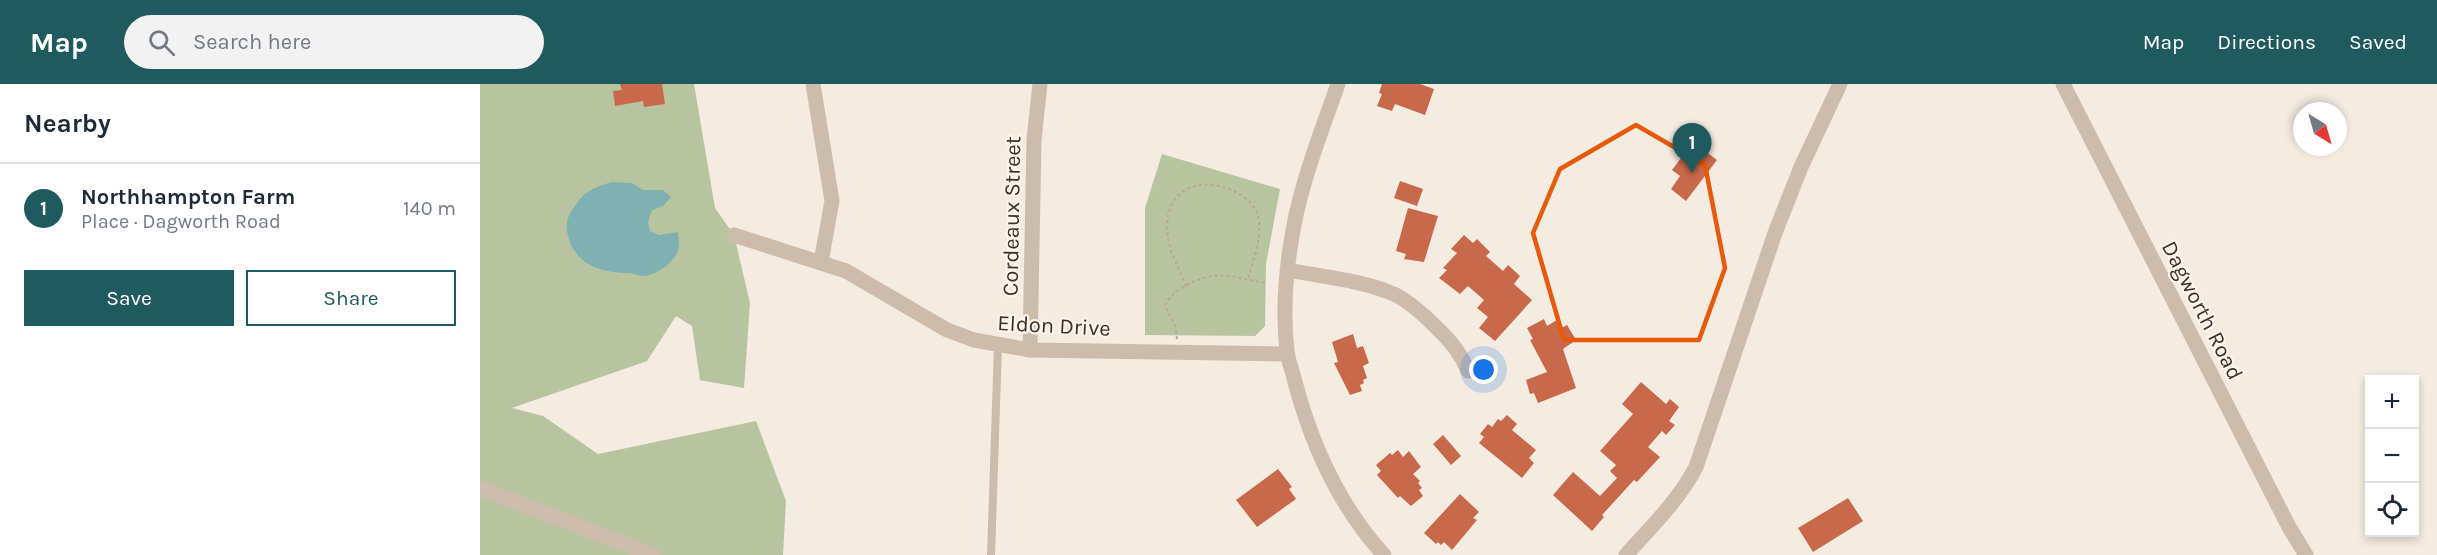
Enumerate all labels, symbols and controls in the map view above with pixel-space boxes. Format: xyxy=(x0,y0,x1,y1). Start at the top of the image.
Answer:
search box xyxy=(124,15,544,69)
text: Map xyxy=(30,26,88,59)
icon: search xyxy=(145,26,178,59)
text: Search here xyxy=(193,29,311,55)
text: Map xyxy=(2143,30,2184,54)
text: Directions xyxy=(2217,30,2316,54)
text: Saved xyxy=(2349,30,2407,54)
north arrow xyxy=(2293,102,2347,156)
text: Nearby xyxy=(24,108,111,139)
pin: 1 xyxy=(1672,124,1712,173)
street label: Cordeaux Street xyxy=(998,136,1026,296)
text: Northhampton Farm xyxy=(81,184,295,210)
text: 1 xyxy=(40,197,47,220)
text: 140 m xyxy=(403,197,456,220)
text: Place · Dagworth Road xyxy=(81,210,281,233)
street label: Dagworth Road xyxy=(2156,237,2248,384)
button: Save xyxy=(24,270,234,326)
button: Share xyxy=(246,270,456,326)
street label: Eldon Drive xyxy=(997,310,1111,342)
your location xyxy=(1469,355,1498,384)
map controls xyxy=(2365,375,2419,537)
button: + xyxy=(2365,375,2419,429)
button: − xyxy=(2365,429,2419,483)
button: locate xyxy=(2365,483,2419,537)

